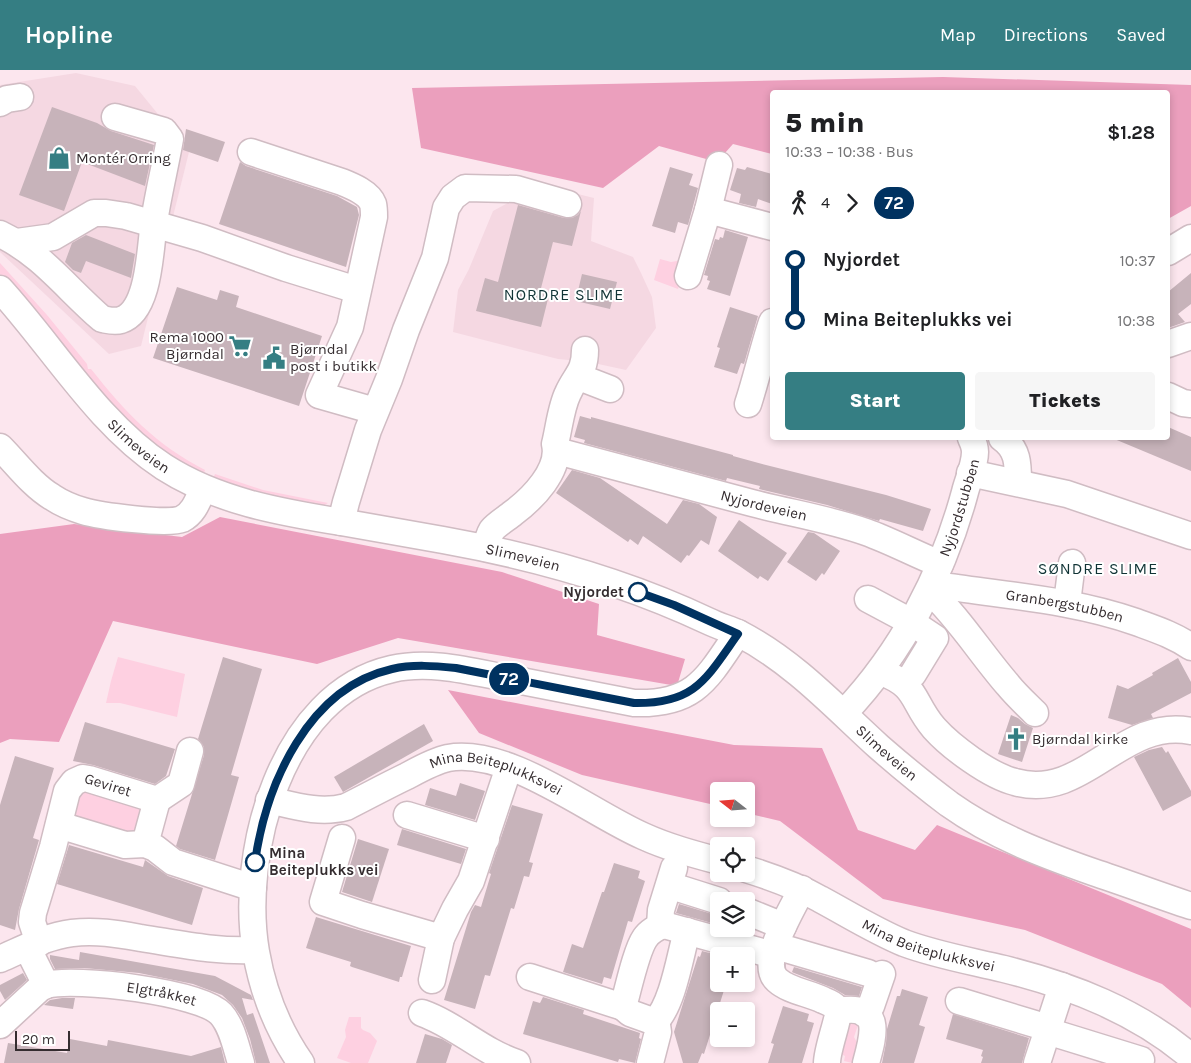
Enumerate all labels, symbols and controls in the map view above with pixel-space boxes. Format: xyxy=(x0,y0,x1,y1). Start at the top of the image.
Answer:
text: Hopline xyxy=(25,21,113,49)
text: Map xyxy=(940,24,976,46)
text: Directions xyxy=(1004,24,1088,46)
text: Saved xyxy=(1116,24,1166,46)
text: 5 min xyxy=(785,106,864,139)
text: $1.28 xyxy=(1107,122,1155,144)
text: 10:33 – 10:38 · Bus xyxy=(785,142,914,161)
shop icon: Montér Orring xyxy=(46,145,72,171)
place label: Montér Orring xyxy=(76,149,171,167)
icon: walk xyxy=(785,189,813,217)
icon: forward xyxy=(838,189,866,217)
text: 72 xyxy=(884,192,904,214)
text: 4 xyxy=(821,193,830,212)
text: Nyjordet xyxy=(823,249,900,271)
text: 10:37 xyxy=(1120,251,1155,270)
district label: NORDRE SLIME xyxy=(504,285,624,304)
text: Mina Beiteplukks vei xyxy=(823,309,1013,331)
text: 10:38 xyxy=(1117,311,1155,330)
place label: Rema 1000 Bjørndal xyxy=(150,328,224,363)
supermarket icon: Rema 1000 Bjørndal xyxy=(227,333,253,359)
place label: Bjørndal post i butikk xyxy=(290,340,377,375)
public building icon: Bjørndal post i butikk xyxy=(261,345,287,371)
button: Start xyxy=(785,372,965,430)
button: Tickets xyxy=(975,372,1155,430)
street label: Slimeveien xyxy=(104,415,173,477)
street label: Nyjordstubben xyxy=(935,457,983,559)
street label: Nyjordeveien xyxy=(719,486,809,525)
street label: Slimeveien xyxy=(484,540,562,575)
district label: SØNDRE SLIME xyxy=(1038,559,1158,578)
marker: Nyjordet xyxy=(628,582,648,602)
place label: Nyjordet xyxy=(563,583,624,601)
street label: Granbergstubben xyxy=(1005,586,1126,626)
line badge: 72 xyxy=(486,663,532,695)
text: 72 xyxy=(499,668,519,690)
street label: Slimeveien xyxy=(852,721,921,785)
church icon: Bjørndal kirke xyxy=(1003,726,1029,752)
place label: Bjørndal kirke xyxy=(1032,730,1128,748)
street label: Mina Beiteplukksvei xyxy=(426,748,566,799)
street label: Geviret xyxy=(82,769,134,801)
north arrow xyxy=(710,782,755,828)
map controls xyxy=(710,782,755,1047)
button: locate xyxy=(710,837,755,882)
place label: Mina Beiteplukks vei xyxy=(269,844,379,879)
marker: Mina Beiteplukks vei xyxy=(245,852,265,872)
button: layers xyxy=(710,892,755,937)
street label: Mina Beiteplukksvei xyxy=(859,915,997,976)
button: + xyxy=(710,947,755,992)
street label: Elgtråkket xyxy=(126,978,199,1010)
button: − xyxy=(710,1002,755,1047)
scale bar xyxy=(15,1028,70,1051)
text: 20 m xyxy=(22,1031,55,1048)

